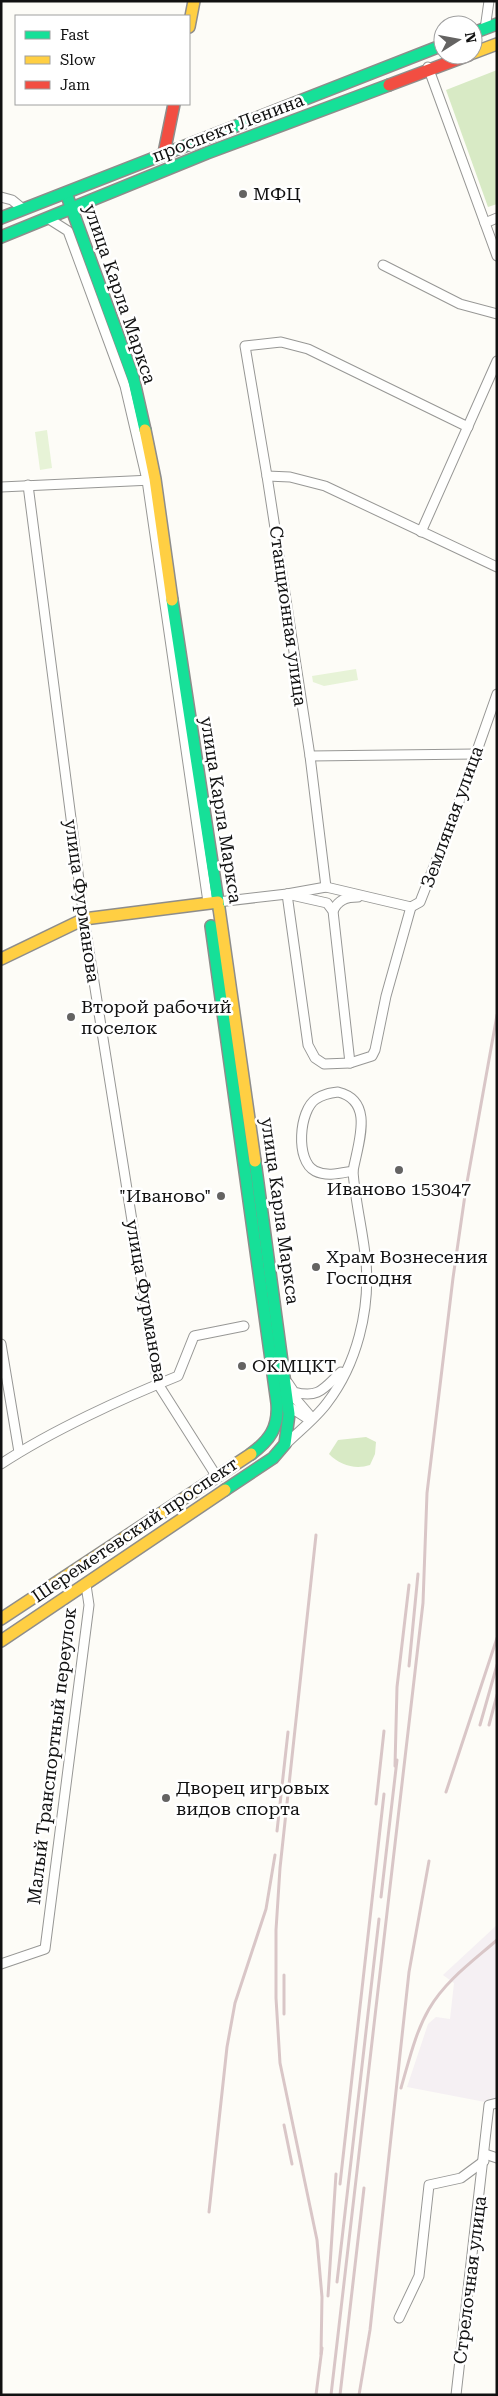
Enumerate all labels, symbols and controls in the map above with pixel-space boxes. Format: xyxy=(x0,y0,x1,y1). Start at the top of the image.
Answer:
legend xyxy=(15,15,190,105)
north arrow xyxy=(433,15,483,65)
text: Fast xyxy=(60,26,90,44)
text: N xyxy=(462,31,480,45)
text: Slow xyxy=(60,51,96,69)
text: Jam xyxy=(60,76,90,94)
street label: проспект Ленина xyxy=(149,89,307,166)
place label: МФЦ xyxy=(253,183,301,204)
marker: МФЦ xyxy=(237,188,249,200)
street label: улица Карла Маркса xyxy=(80,201,161,387)
street label: Станционная улица xyxy=(265,524,312,708)
street label: улица Карла Маркса xyxy=(196,715,247,905)
street label: Земляная улица xyxy=(416,743,487,891)
street label: улица Фурманова xyxy=(61,818,104,984)
place label: Второй рабочий поселок xyxy=(81,996,232,1038)
marker: Второй рабочий поселок xyxy=(65,1011,77,1023)
street label: улица Карла Маркса xyxy=(257,1116,304,1306)
marker: Иваново 153047 xyxy=(393,1164,405,1176)
place label: Иваново 153047 xyxy=(327,1178,471,1199)
place label: "Иваново" xyxy=(119,1185,211,1206)
marker: "Иваново" xyxy=(215,1190,227,1202)
street label: улица Фурманова xyxy=(122,1218,171,1384)
place label: Храм Вознесения Господня xyxy=(326,1246,488,1288)
marker: Храм Вознесения Господня xyxy=(310,1261,322,1273)
place label: ОКМЦКТ xyxy=(252,1355,336,1376)
marker: ОКМЦКТ xyxy=(236,1360,248,1372)
street label: Шереметевский проспект xyxy=(28,1453,242,1606)
street label: Малый Транспортный переулок xyxy=(23,1606,80,1906)
place label: Дворец игровых видов спорта xyxy=(176,1777,330,1819)
marker: Дворец игровых видов спорта xyxy=(160,1792,172,1804)
street label: Стрелочная улица xyxy=(449,2194,490,2365)

